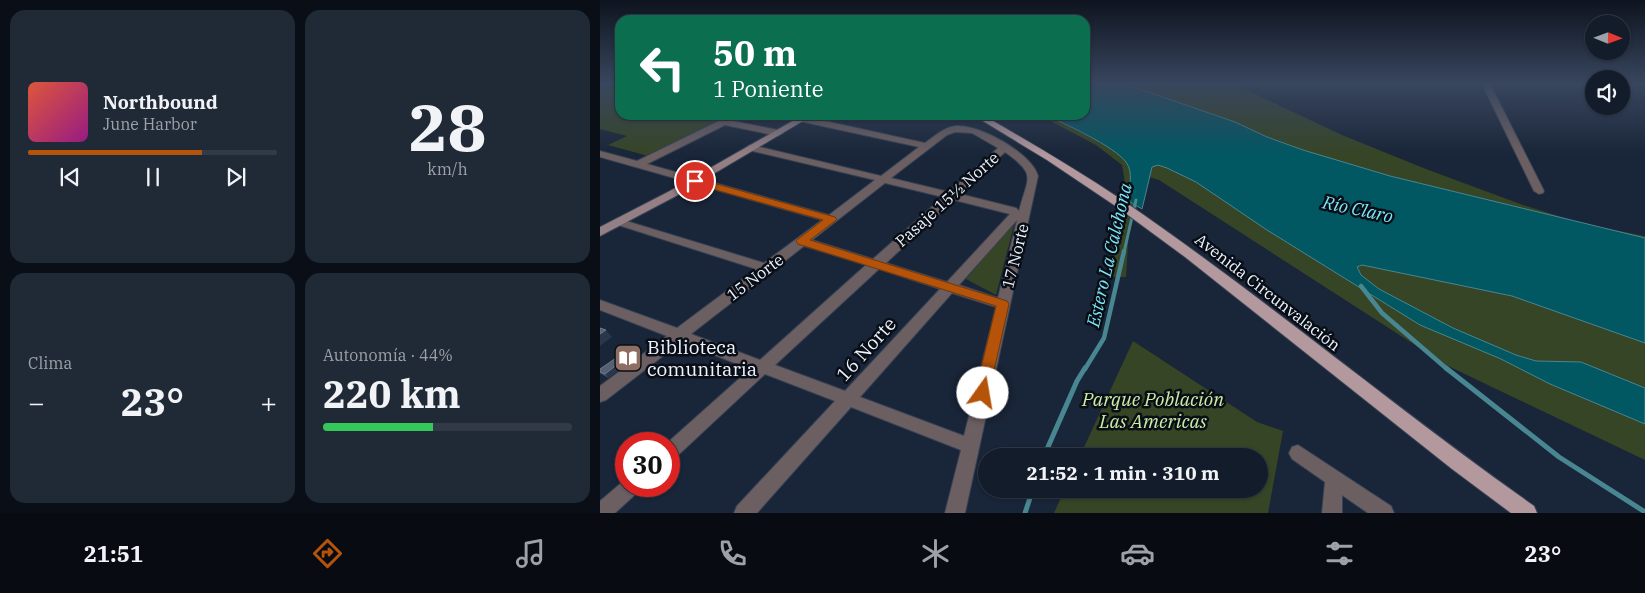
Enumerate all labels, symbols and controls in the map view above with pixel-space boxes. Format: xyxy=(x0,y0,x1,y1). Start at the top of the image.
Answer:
north arrow xyxy=(1585,15,1630,60)
map controls xyxy=(1585,15,1630,115)
text: 50 m xyxy=(713,30,797,76)
icon: left xyxy=(630,35,695,100)
button: sound xyxy=(1585,70,1630,115)
text: 1 Poniente xyxy=(713,74,823,103)
text: 28 xyxy=(408,84,487,169)
text: Northbound xyxy=(103,90,218,114)
text: June Harbor xyxy=(103,114,197,134)
street label: Pasaje 15½ Norte xyxy=(891,147,1003,251)
text: km/h xyxy=(427,159,468,179)
pin xyxy=(674,160,716,202)
icon: previous xyxy=(56,163,84,191)
icon: pause xyxy=(139,163,167,191)
icon: next xyxy=(222,163,250,191)
icon: arrive xyxy=(681,167,709,195)
water label: Estero La Calchona xyxy=(1081,181,1137,330)
water label: Río Claro xyxy=(1320,190,1395,228)
street label: 17 Norte xyxy=(997,222,1033,290)
street label: Avenida Circunvalación xyxy=(1191,229,1345,355)
street label: 15 Norte xyxy=(723,249,787,305)
street label: 16 Norte xyxy=(831,312,901,386)
place label: Biblioteca comunitaria xyxy=(647,335,757,381)
library icon: Biblioteca comunitaria xyxy=(613,343,643,373)
text: Autonomía · 44% xyxy=(323,345,453,365)
text: Clima xyxy=(28,353,72,373)
position arrow xyxy=(956,366,1008,418)
text: 220 km xyxy=(323,369,461,418)
text: 23° xyxy=(121,377,184,426)
text: − xyxy=(28,384,45,421)
text: + xyxy=(260,384,277,421)
park label: Parque Población Las Americas xyxy=(1081,387,1224,433)
speed limit sign: 30 xyxy=(615,432,680,497)
text: 21:52 · 1 min · 310 m xyxy=(1027,461,1219,485)
icon: directions xyxy=(310,536,345,571)
icon: music xyxy=(513,536,548,571)
icon: phone xyxy=(715,536,750,571)
icon: climate xyxy=(918,536,953,571)
icon: car xyxy=(1120,536,1155,571)
icon: filters xyxy=(1322,536,1357,571)
text: 21:51 xyxy=(84,539,143,568)
text: 23° xyxy=(1525,539,1561,568)

